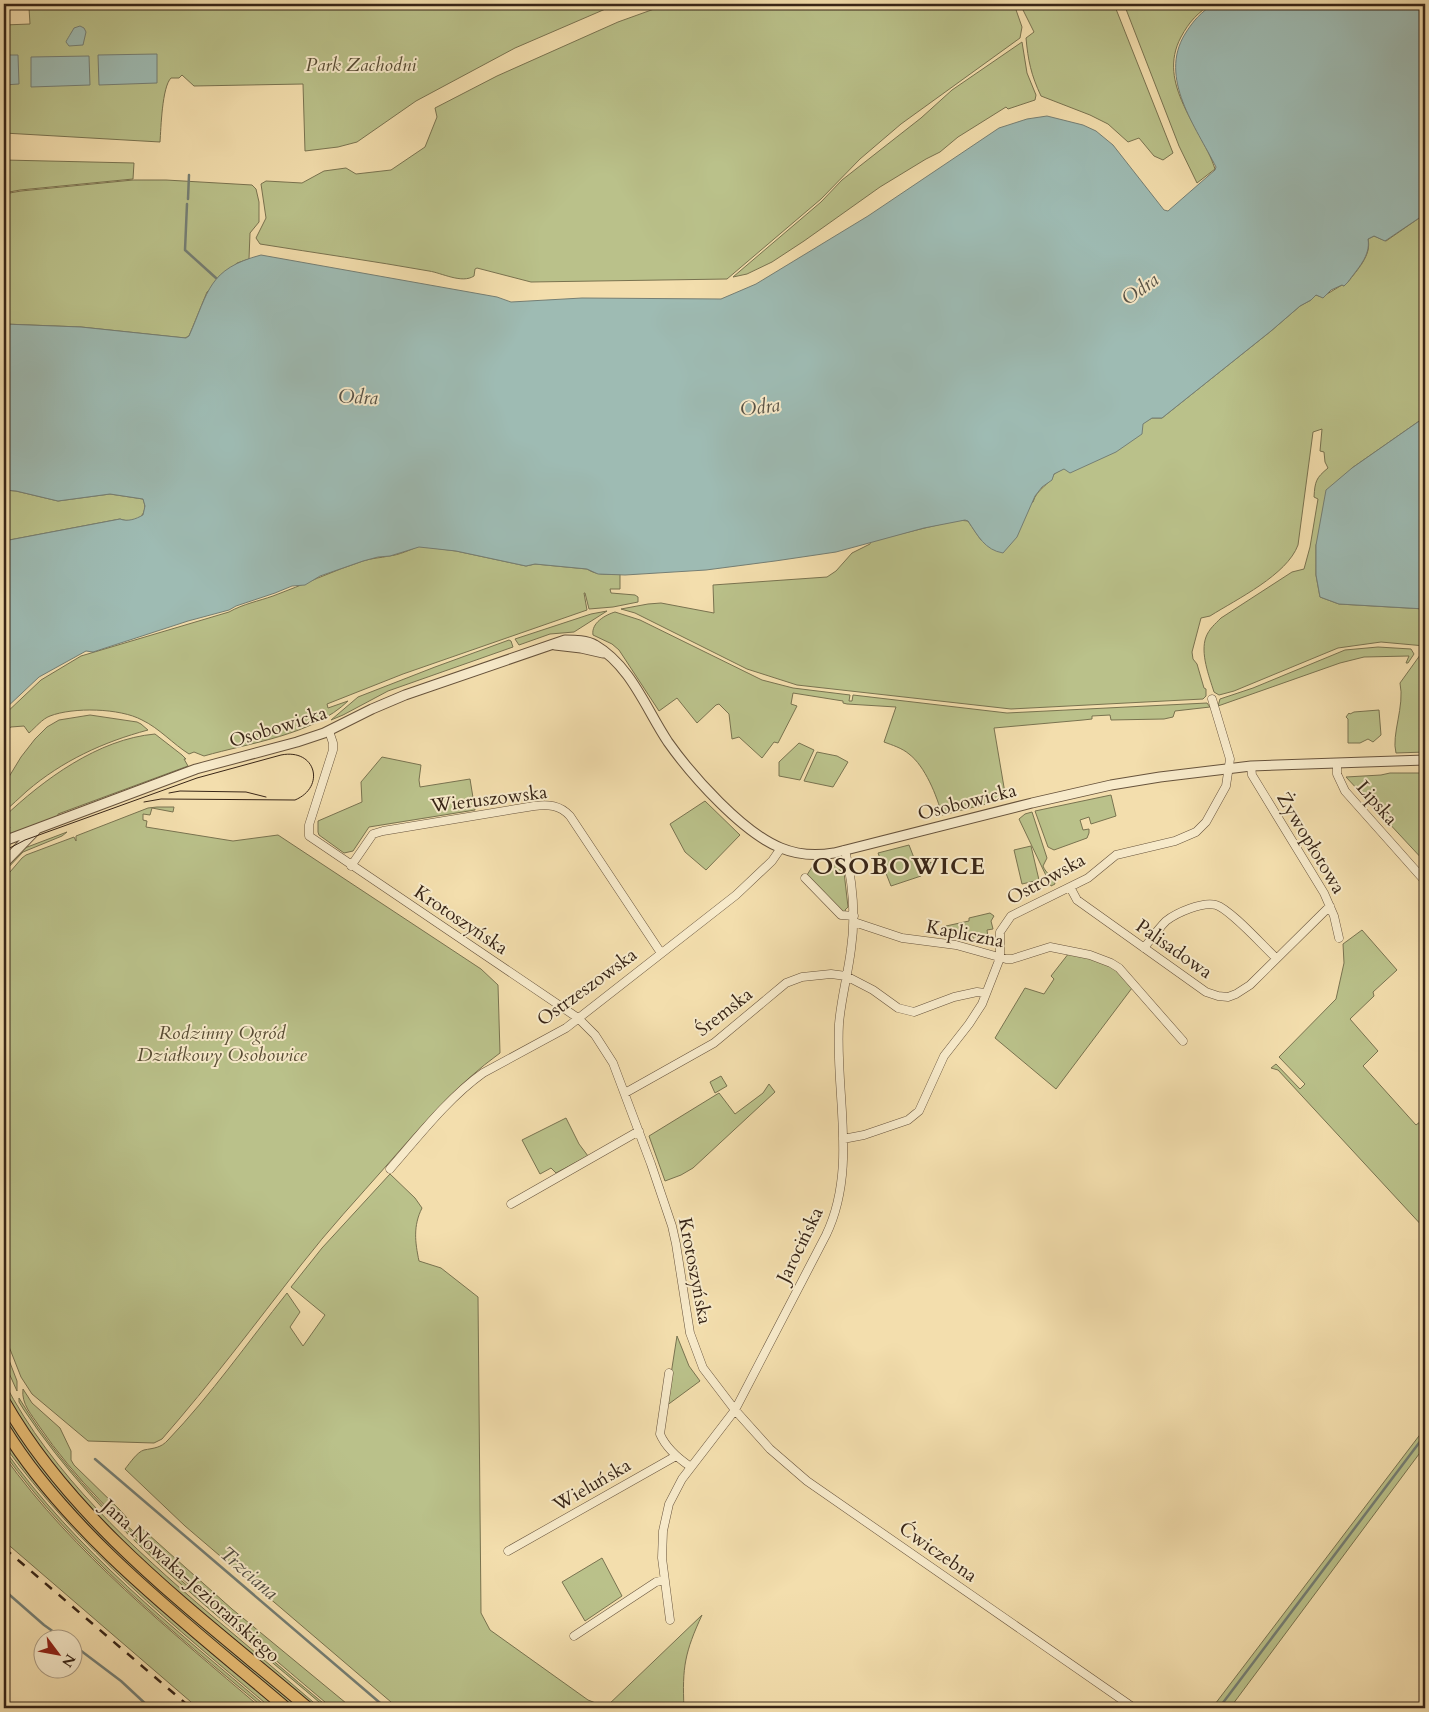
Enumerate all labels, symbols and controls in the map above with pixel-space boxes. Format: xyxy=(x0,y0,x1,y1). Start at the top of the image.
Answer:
park label: Park Zachodni xyxy=(306,52,417,78)
water label: Odra xyxy=(1116,266,1164,312)
water label: Odra xyxy=(337,383,379,411)
water label: Odra xyxy=(738,391,782,423)
street label: Osobowicka xyxy=(226,700,330,754)
street label: Lipska xyxy=(1350,775,1404,831)
street label: Osobowicka xyxy=(915,777,1019,827)
street label: Wieruszowska xyxy=(428,779,549,819)
street label: Żywopłotowa xyxy=(1270,787,1352,899)
street label: Ostrowska xyxy=(1002,847,1090,911)
district label: OSOBOWICE xyxy=(812,850,986,883)
street label: Krotoszyńska xyxy=(409,879,513,961)
street label: Palisadowa xyxy=(1130,913,1218,985)
street label: Kapliczna xyxy=(924,914,1006,954)
street label: Ostrzeszowska xyxy=(532,942,642,1032)
street label: Śremska xyxy=(690,981,758,1043)
park label: Rodzinny Ogród Działkowy Osobowice xyxy=(137,1020,308,1068)
street label: Jarocińska xyxy=(769,1203,830,1290)
street label: Krotoszyńska xyxy=(672,1215,718,1327)
street label: Wieluńska xyxy=(547,1452,636,1518)
street label: Jana Nowaka-Jeziorańskiego xyxy=(94,1492,286,1668)
street label: Ćwiczebna xyxy=(894,1516,982,1588)
water label: Trzciana xyxy=(214,1540,284,1606)
north arrow xyxy=(32,1630,82,1680)
text: N xyxy=(57,1650,80,1671)

